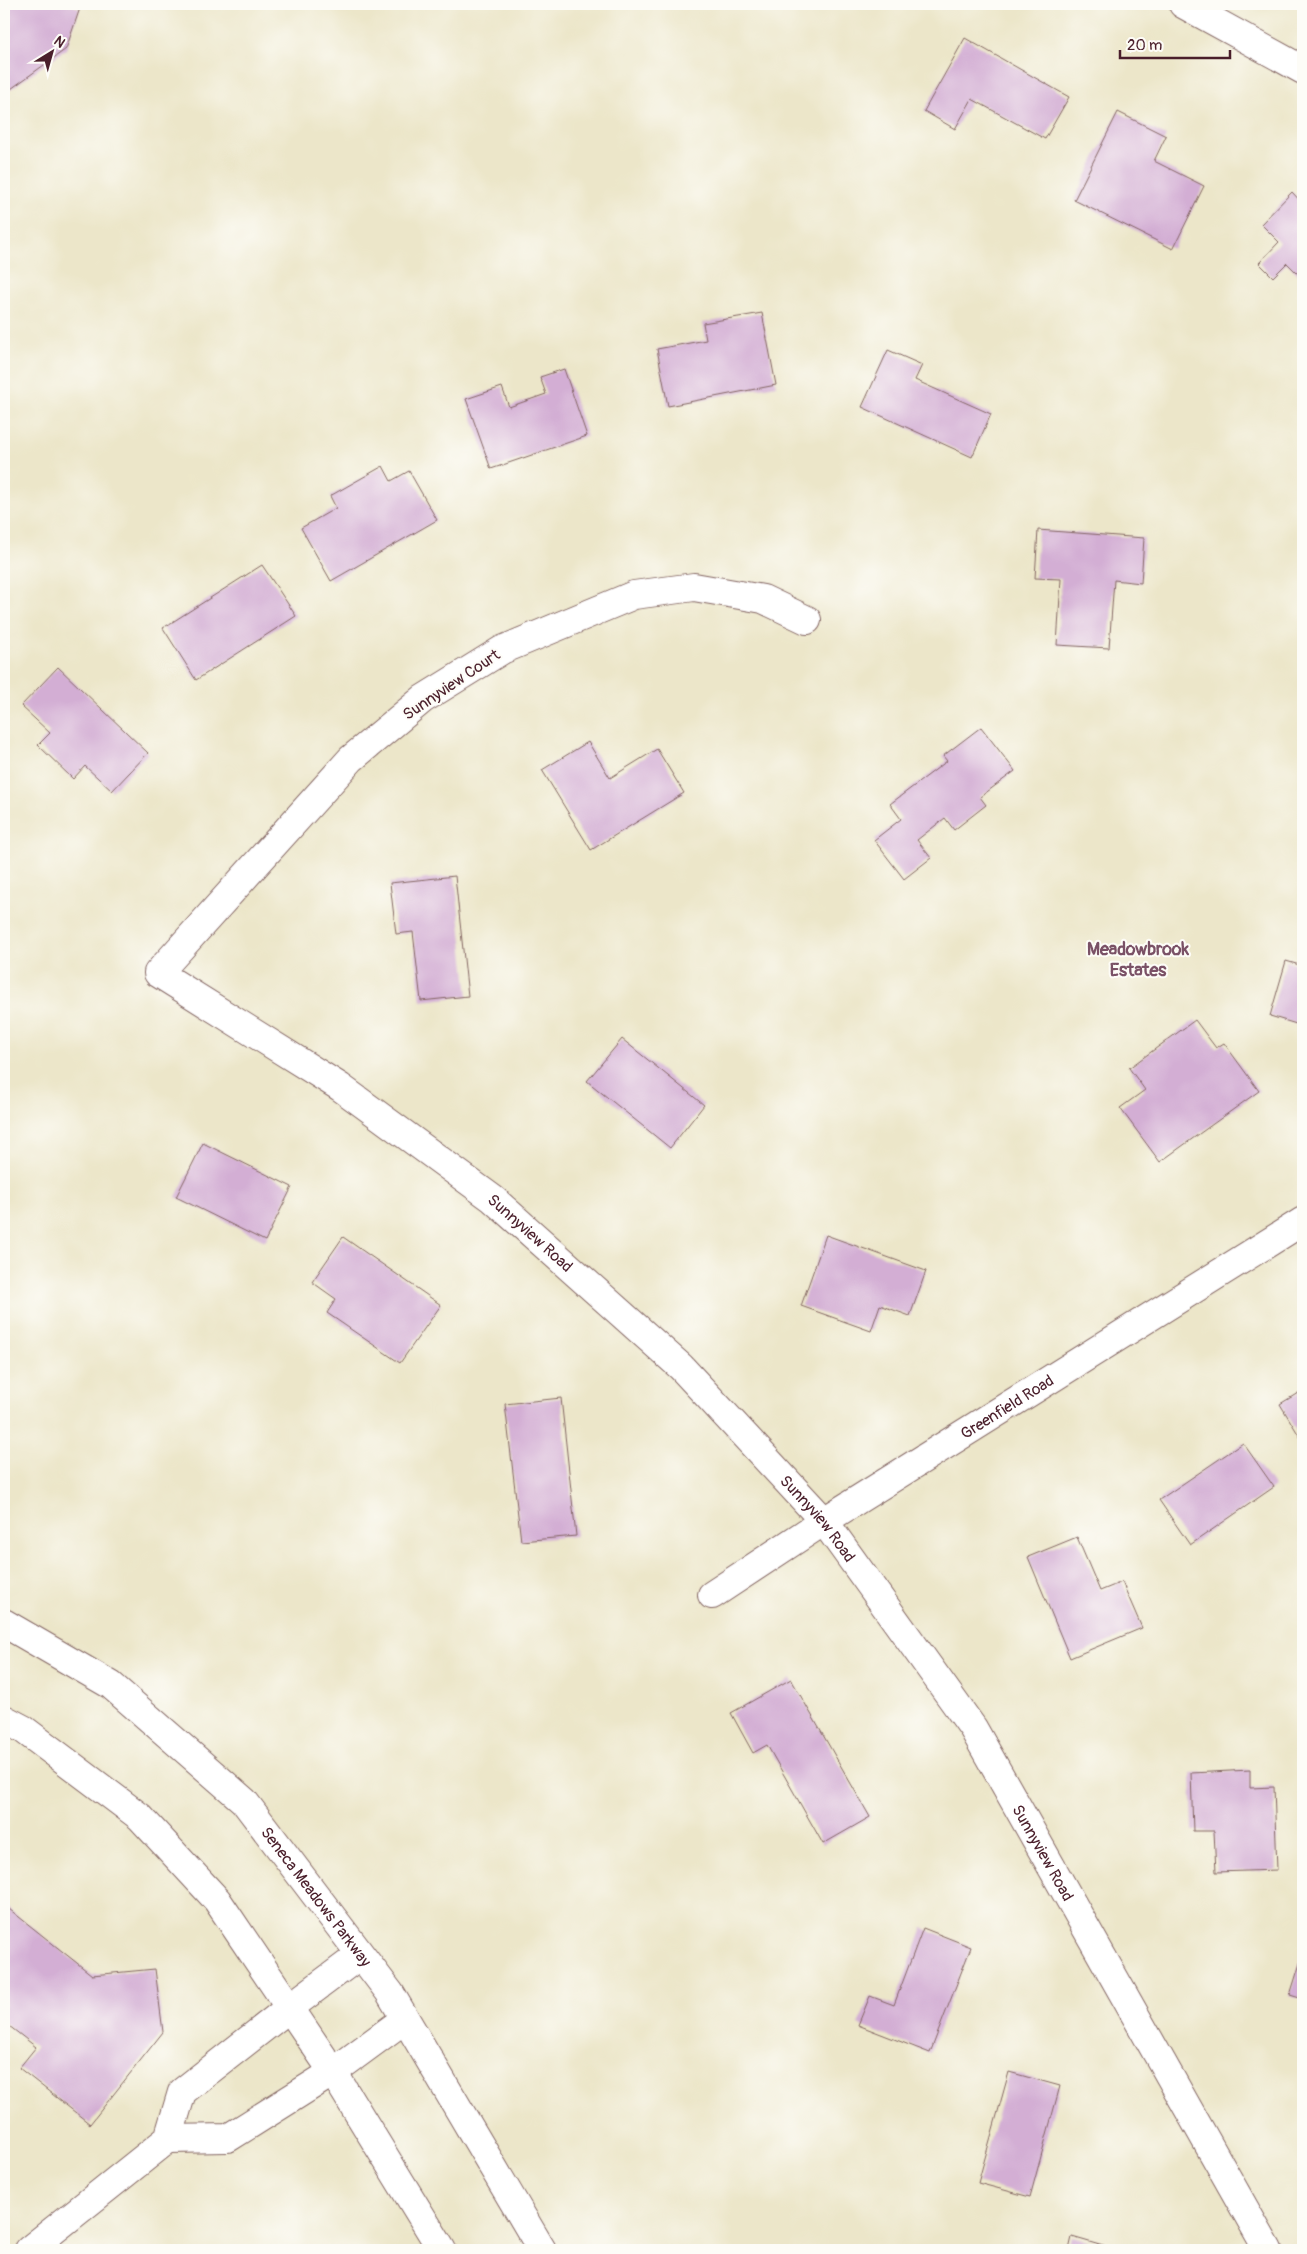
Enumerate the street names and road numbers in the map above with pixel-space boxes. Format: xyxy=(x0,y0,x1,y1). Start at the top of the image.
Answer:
street label: Sunnyview Court xyxy=(399,645,504,725)
street label: Sunnyview Road xyxy=(483,1190,577,1277)
street label: Greenfield Road xyxy=(957,1371,1058,1444)
street label: Sunnyview Road xyxy=(775,1471,859,1566)
street label: Sunnyview Road xyxy=(1007,1801,1078,1905)
street label: Seneca Meadows Parkway xyxy=(256,1823,375,1971)

